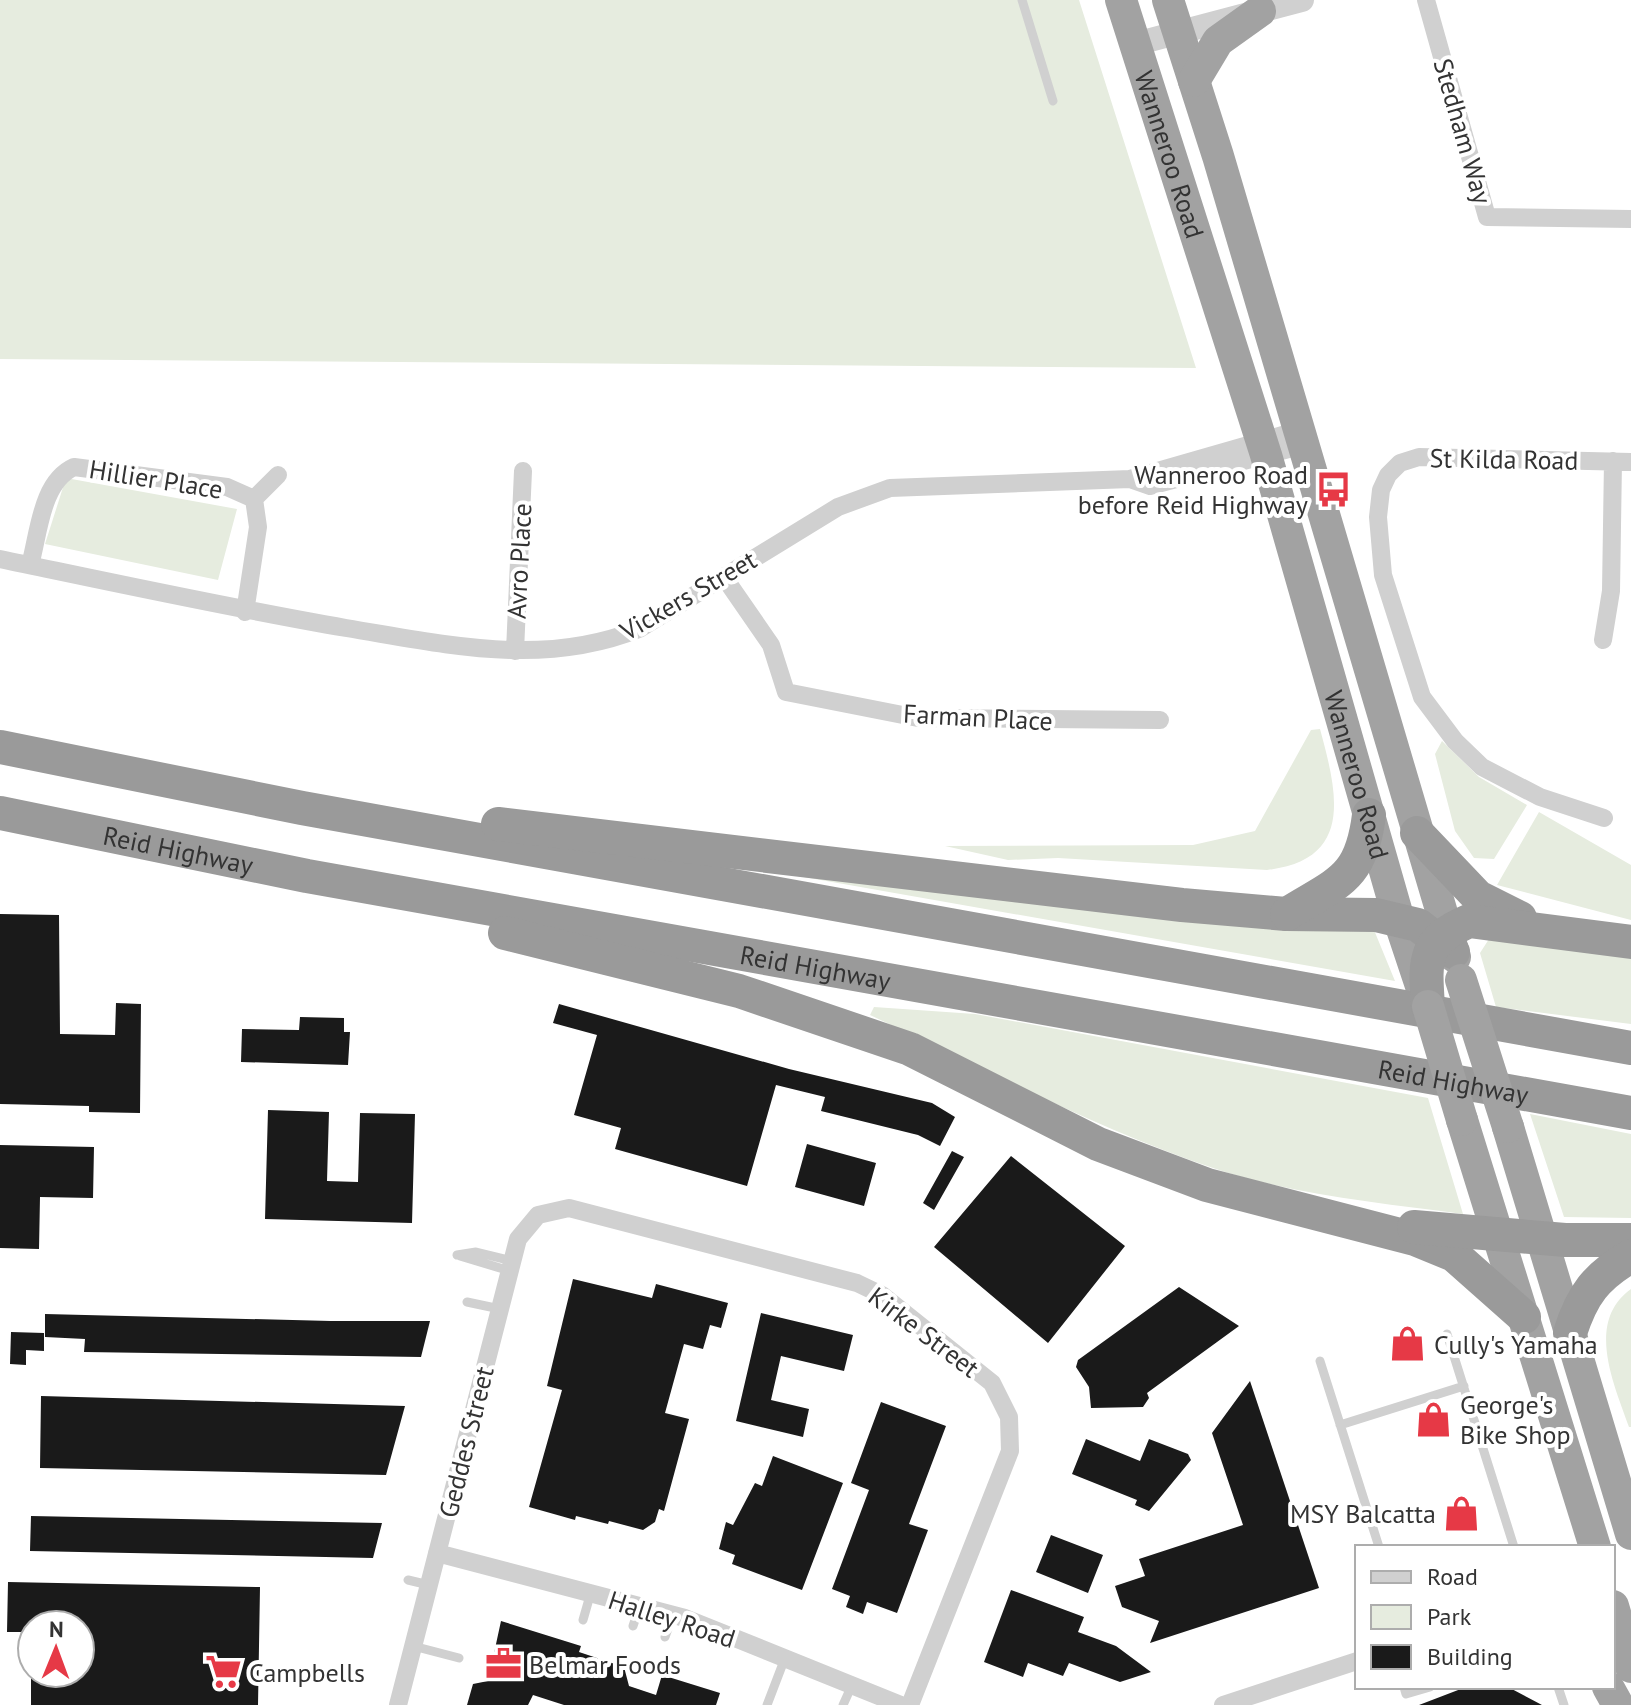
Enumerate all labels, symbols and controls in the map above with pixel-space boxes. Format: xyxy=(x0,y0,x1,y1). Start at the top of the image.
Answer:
street label: Stedham Way xyxy=(1427,55,1499,207)
street label: Wanneroo Road xyxy=(1128,67,1212,242)
street label: St Kilda Road xyxy=(1429,441,1579,477)
street label: Hillier Place xyxy=(87,452,225,506)
place label: Wanneroo Road before Reid Highway xyxy=(1078,458,1308,521)
bus stop icon: Wanneroo Road before Reid Highway xyxy=(1315,470,1353,508)
street label: Avro Place xyxy=(499,502,539,620)
street label: Vickers Street xyxy=(613,543,762,648)
street label: Wanneroo Road xyxy=(1318,687,1397,863)
street label: Farman Place xyxy=(902,697,1054,737)
street label: Reid Highway xyxy=(100,818,256,881)
street label: Reid Highway xyxy=(738,937,893,997)
street label: Reid Highway xyxy=(1376,1052,1531,1111)
street label: Kirke Street xyxy=(862,1280,986,1385)
shop icon: Cully's Yamaha xyxy=(1389,1325,1427,1363)
place label: Cully's Yamaha xyxy=(1434,1328,1598,1361)
street label: Geddes Street xyxy=(431,1363,501,1521)
place label: George's Bike Shop xyxy=(1460,1388,1570,1451)
shop icon: George's Bike Shop xyxy=(1415,1400,1453,1438)
shop icon: MSY Balcatta xyxy=(1443,1494,1481,1532)
place label: MSY Balcatta xyxy=(1290,1497,1436,1530)
legend xyxy=(1355,1545,1615,1689)
text: Road xyxy=(1427,1561,1478,1592)
street label: Halley Road xyxy=(604,1583,740,1655)
text: Park xyxy=(1427,1601,1472,1632)
north arrow xyxy=(16,1609,96,1689)
text: N xyxy=(49,1615,64,1643)
text: Building xyxy=(1427,1641,1513,1672)
office icon: Belmar Foods xyxy=(484,1645,522,1683)
place label: Belmar Foods xyxy=(529,1648,681,1681)
supermarket icon: Campbells xyxy=(204,1653,242,1691)
place label: Campbells xyxy=(249,1656,365,1689)

